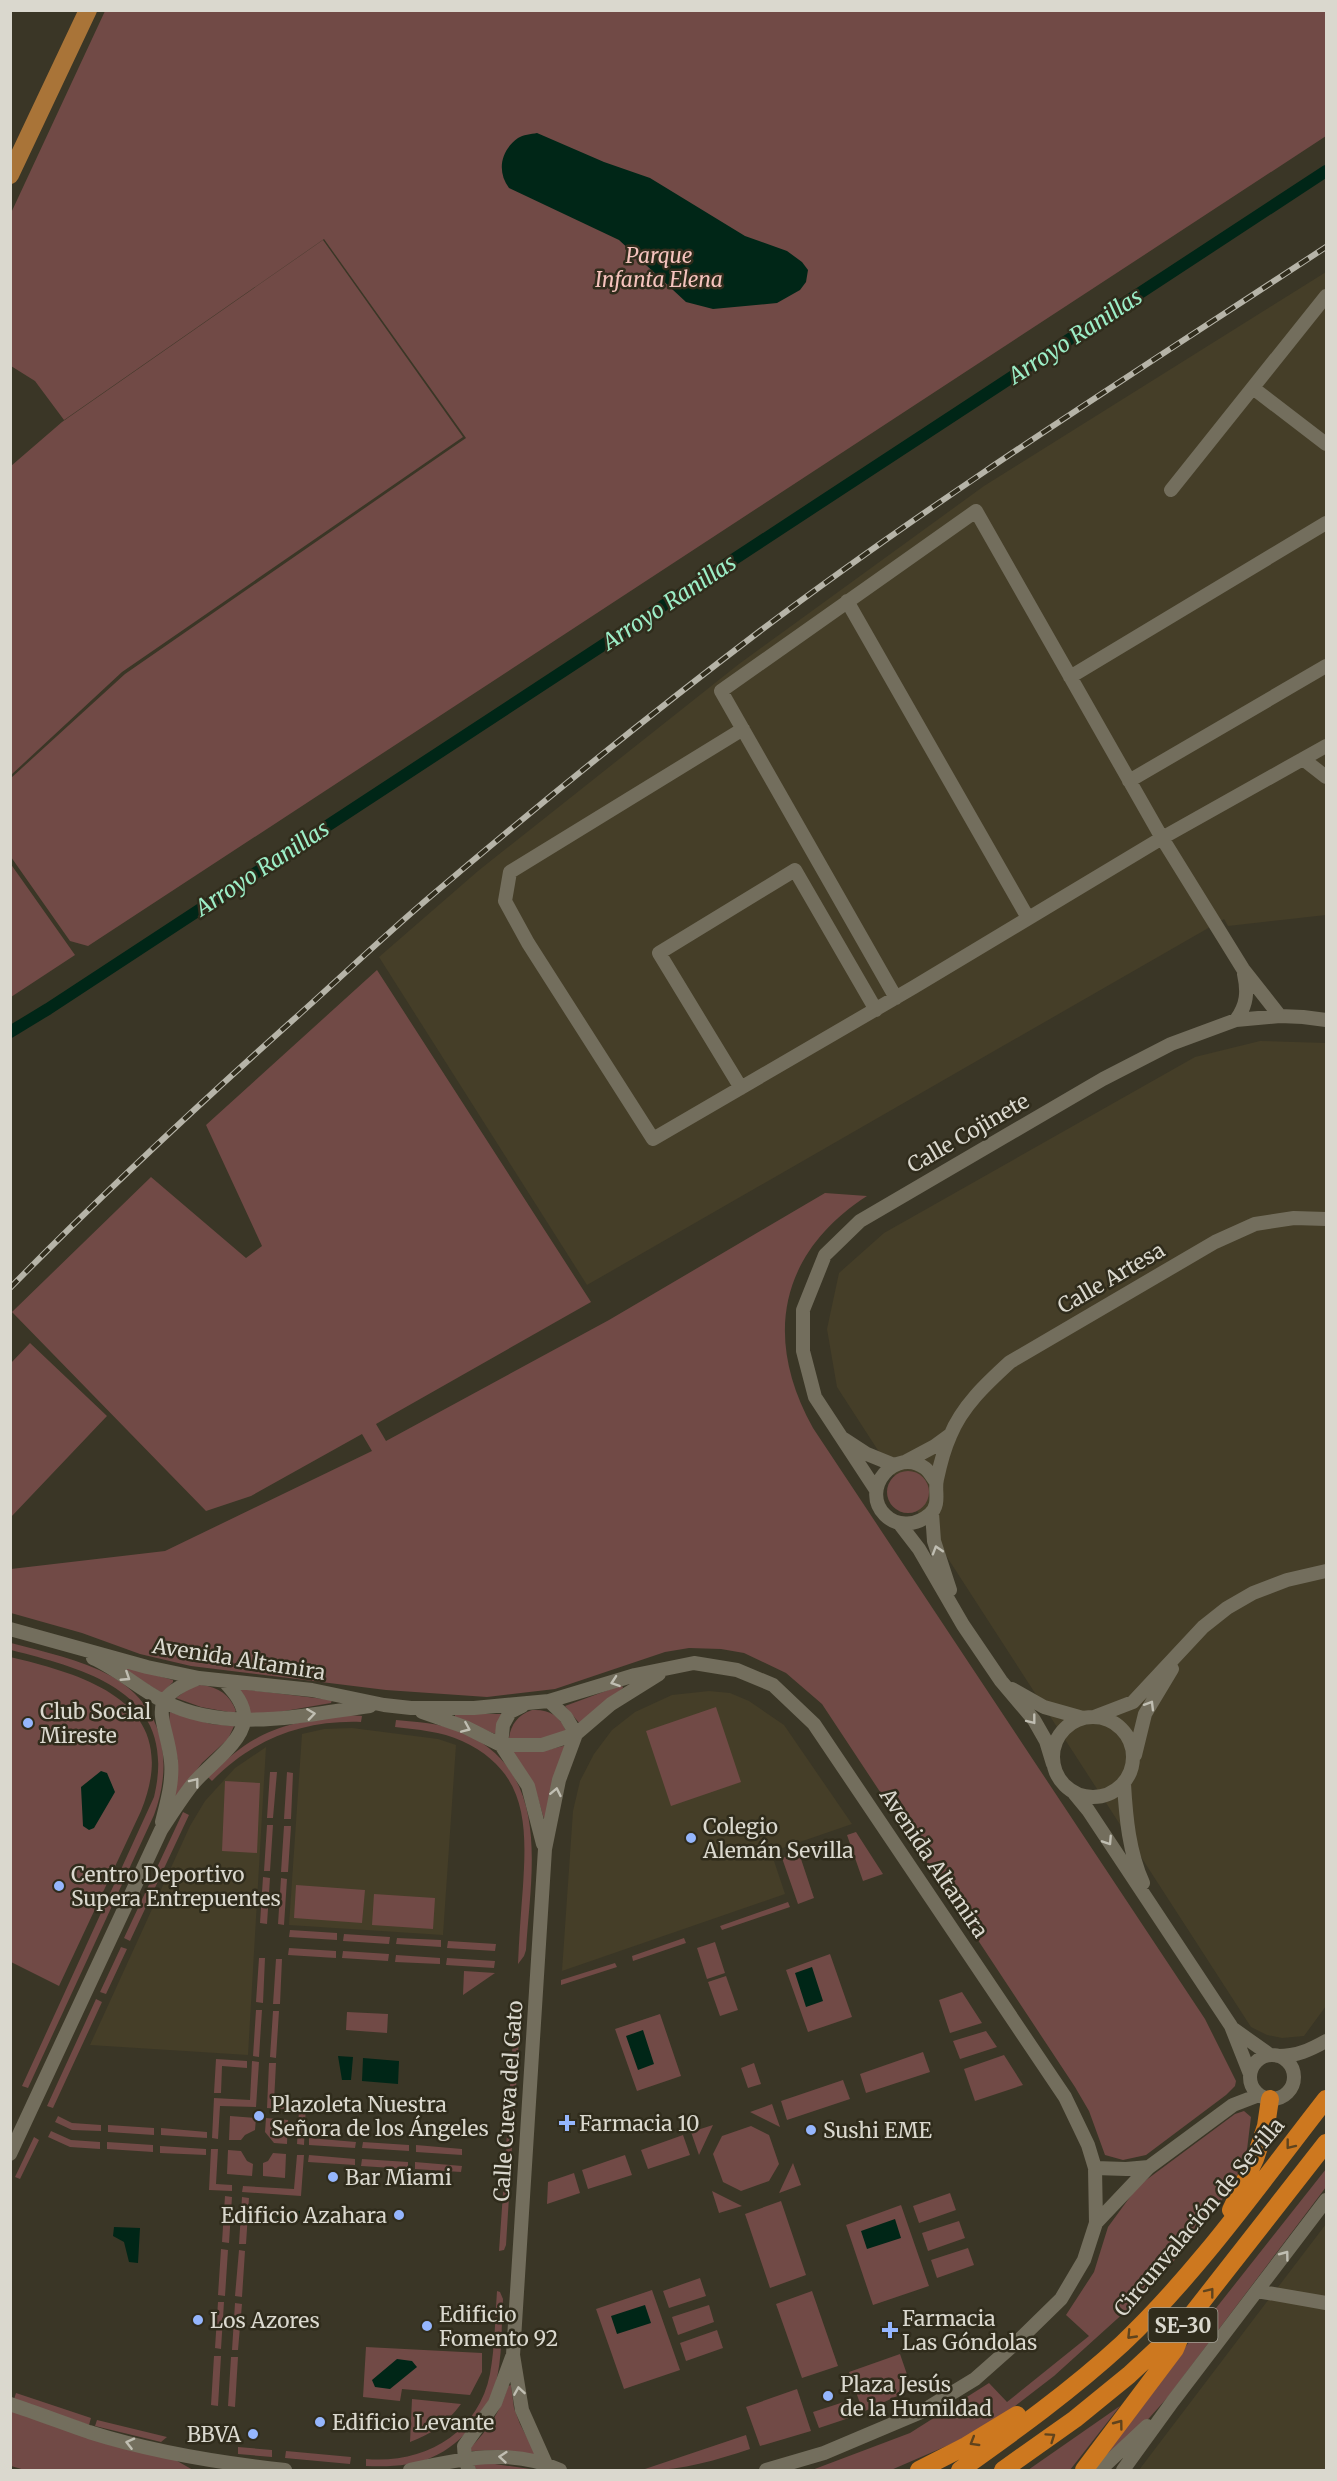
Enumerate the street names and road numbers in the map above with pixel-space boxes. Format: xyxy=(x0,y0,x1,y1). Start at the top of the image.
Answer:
street label: Calle Cojinete xyxy=(902,1087,1034,1179)
street label: Calle Artesa xyxy=(1053,1236,1169,1320)
street label: Avenida Altamira xyxy=(150,1632,327,1686)
street label: Avenida Altamira xyxy=(873,1782,994,1943)
street label: Calle Cueva del Gato xyxy=(488,2000,528,2202)
street label: Circunvalación de Sevilla xyxy=(1108,2112,1290,2322)
road number: SE-30 xyxy=(1148,2308,1218,2342)

